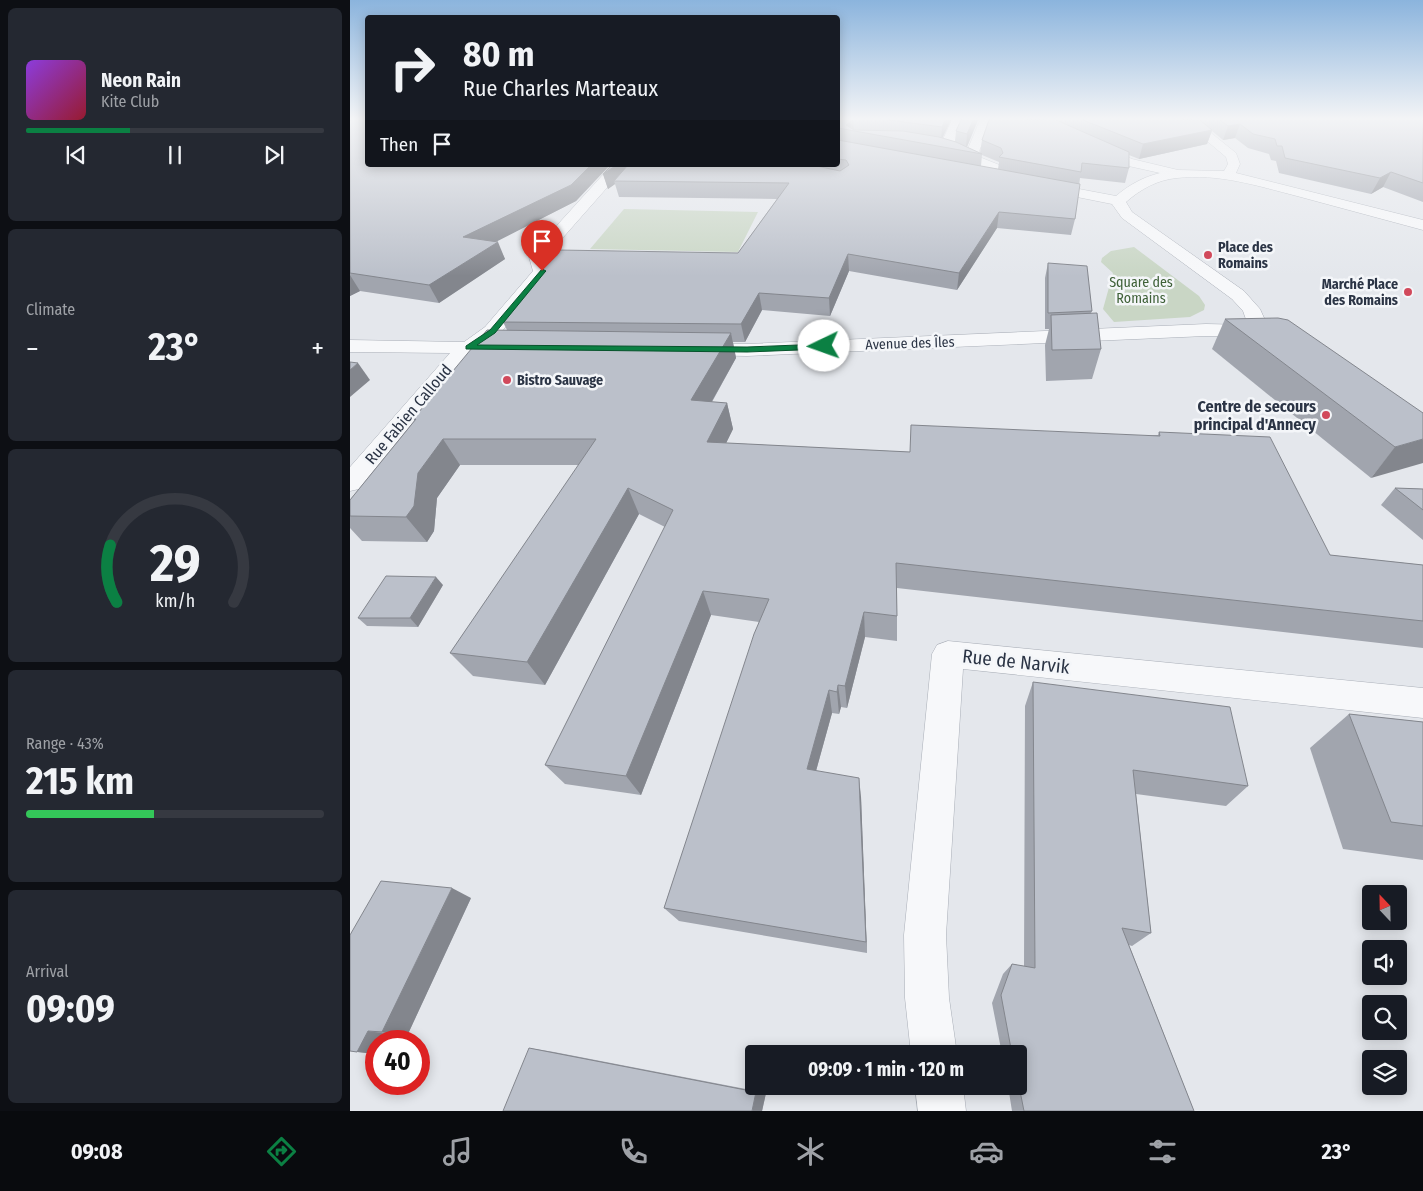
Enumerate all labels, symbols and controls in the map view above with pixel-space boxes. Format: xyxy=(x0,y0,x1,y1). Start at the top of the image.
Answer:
text: 80 m xyxy=(463,33,535,75)
icon: right xyxy=(380,35,445,100)
text: Neon Rain xyxy=(101,69,181,92)
text: Rue Charles Marteaux xyxy=(463,75,658,102)
text: Kite Club xyxy=(101,92,159,111)
icon: arrive xyxy=(428,130,456,158)
text: Then xyxy=(380,133,418,156)
icon: previous xyxy=(62,141,90,169)
icon: pause xyxy=(161,141,189,169)
icon: next xyxy=(260,141,288,169)
pin xyxy=(521,220,563,271)
icon: arrive xyxy=(528,227,556,255)
place label: Place des Romains xyxy=(1218,239,1273,272)
marker: Place des Romains xyxy=(1202,249,1214,261)
park label: Square des Romains xyxy=(1109,274,1173,307)
place label: Marché Place des Romains xyxy=(1322,276,1398,309)
marker: Marché Place des Romains xyxy=(1402,286,1414,298)
text: Climate xyxy=(26,300,75,319)
position arrow xyxy=(797,319,849,371)
text: 23° xyxy=(148,324,202,370)
text: − xyxy=(26,332,39,365)
text: + xyxy=(311,332,324,365)
street label: Avenue des Îles xyxy=(865,332,955,354)
street label: Rue Fabien Calloud xyxy=(361,360,456,468)
place label: Bistro Sauvage xyxy=(517,372,603,389)
marker: Bistro Sauvage xyxy=(501,374,513,386)
place label: Centre de secours principal d'Annecy xyxy=(1194,397,1316,434)
marker: Centre de secours principal d'Annecy xyxy=(1320,409,1332,421)
text: 29 xyxy=(149,532,200,595)
text: km/h xyxy=(155,590,195,612)
street label: Rue de Narvik xyxy=(961,644,1071,679)
text: Range · 43% xyxy=(26,734,104,753)
text: 215 km xyxy=(26,758,134,804)
north arrow xyxy=(1362,885,1408,930)
map controls xyxy=(1362,885,1407,1095)
button: sound xyxy=(1362,940,1407,985)
text: Arrival xyxy=(26,962,68,981)
text: 09:09 xyxy=(26,986,115,1032)
button: search xyxy=(1362,995,1407,1040)
speed limit sign: 40 xyxy=(365,1030,430,1095)
button: layers xyxy=(1362,1050,1407,1095)
text: 09:09 · 1 min · 120 m xyxy=(808,1058,964,1081)
icon: directions xyxy=(264,1134,299,1169)
icon: music xyxy=(440,1134,475,1169)
icon: phone xyxy=(616,1134,651,1169)
icon: climate xyxy=(793,1134,828,1169)
icon: car xyxy=(969,1134,1004,1169)
icon: filters xyxy=(1145,1134,1180,1169)
text: 09:08 xyxy=(71,1138,123,1165)
text: 23° xyxy=(1321,1138,1352,1165)

